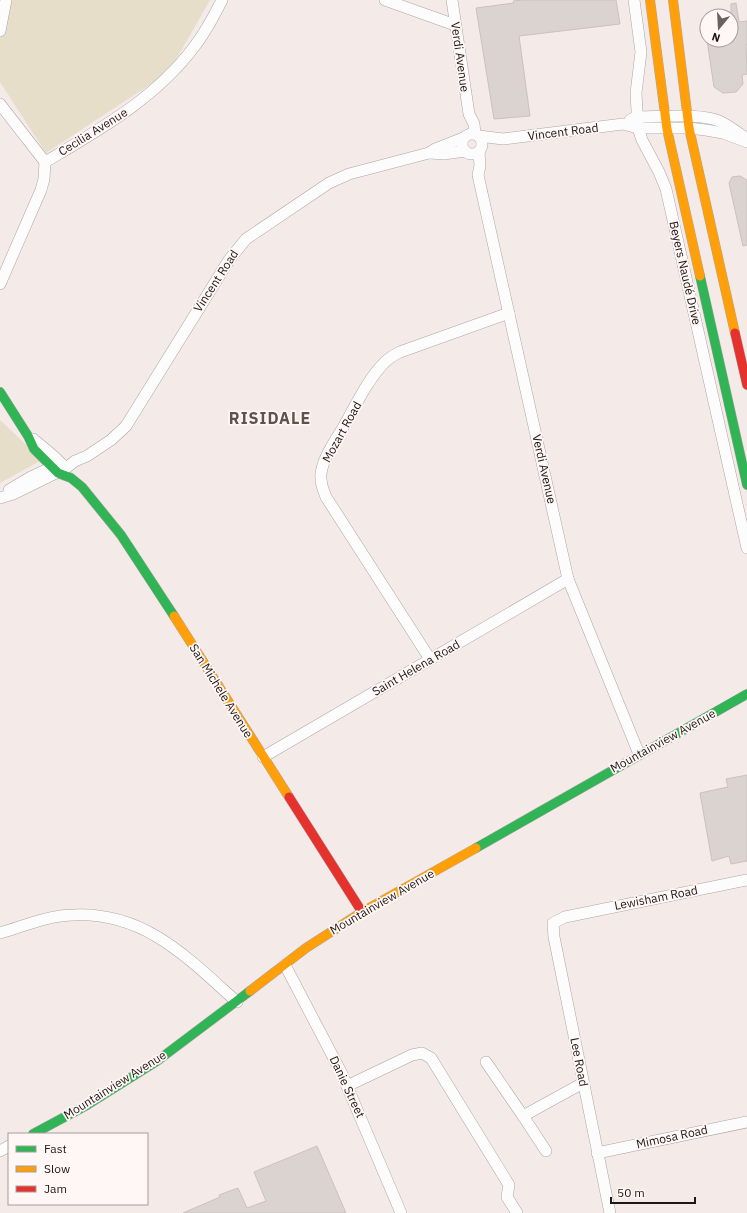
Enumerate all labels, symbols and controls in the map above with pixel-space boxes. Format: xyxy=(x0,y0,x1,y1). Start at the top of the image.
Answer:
north arrow xyxy=(699,8,739,48)
street label: Verdi Avenue xyxy=(448,21,473,93)
text: N xyxy=(710,30,722,45)
street label: Cecilia Avenue xyxy=(55,104,130,159)
street label: Vincent Road xyxy=(527,120,599,143)
street label: Beyers Naudé Drive xyxy=(666,220,705,327)
street label: Vincent Road xyxy=(190,247,241,315)
street label: Mozart Road xyxy=(319,399,364,465)
district label: RISIDALE xyxy=(229,408,311,428)
street label: Verdi Avenue xyxy=(529,433,560,505)
street label: Saint Helena Road xyxy=(369,636,462,699)
street label: San Michele Avenue xyxy=(186,641,257,741)
street label: Mountainview Avenue xyxy=(608,705,718,776)
street label: Mountainview Avenue xyxy=(327,865,437,938)
street label: Lewisham Road xyxy=(613,882,699,913)
street label: Lee Road xyxy=(567,1036,592,1088)
street label: Mountainview Avenue xyxy=(61,1047,169,1122)
street label: Danie Street xyxy=(327,1053,368,1120)
street label: Mimosa Road xyxy=(635,1122,709,1151)
legend xyxy=(8,1133,148,1205)
text: Fast xyxy=(44,1141,67,1156)
text: Slow xyxy=(44,1161,70,1176)
scale bar xyxy=(611,1179,695,1205)
text: Jam xyxy=(44,1181,67,1196)
text: 50 m xyxy=(617,1185,645,1200)

